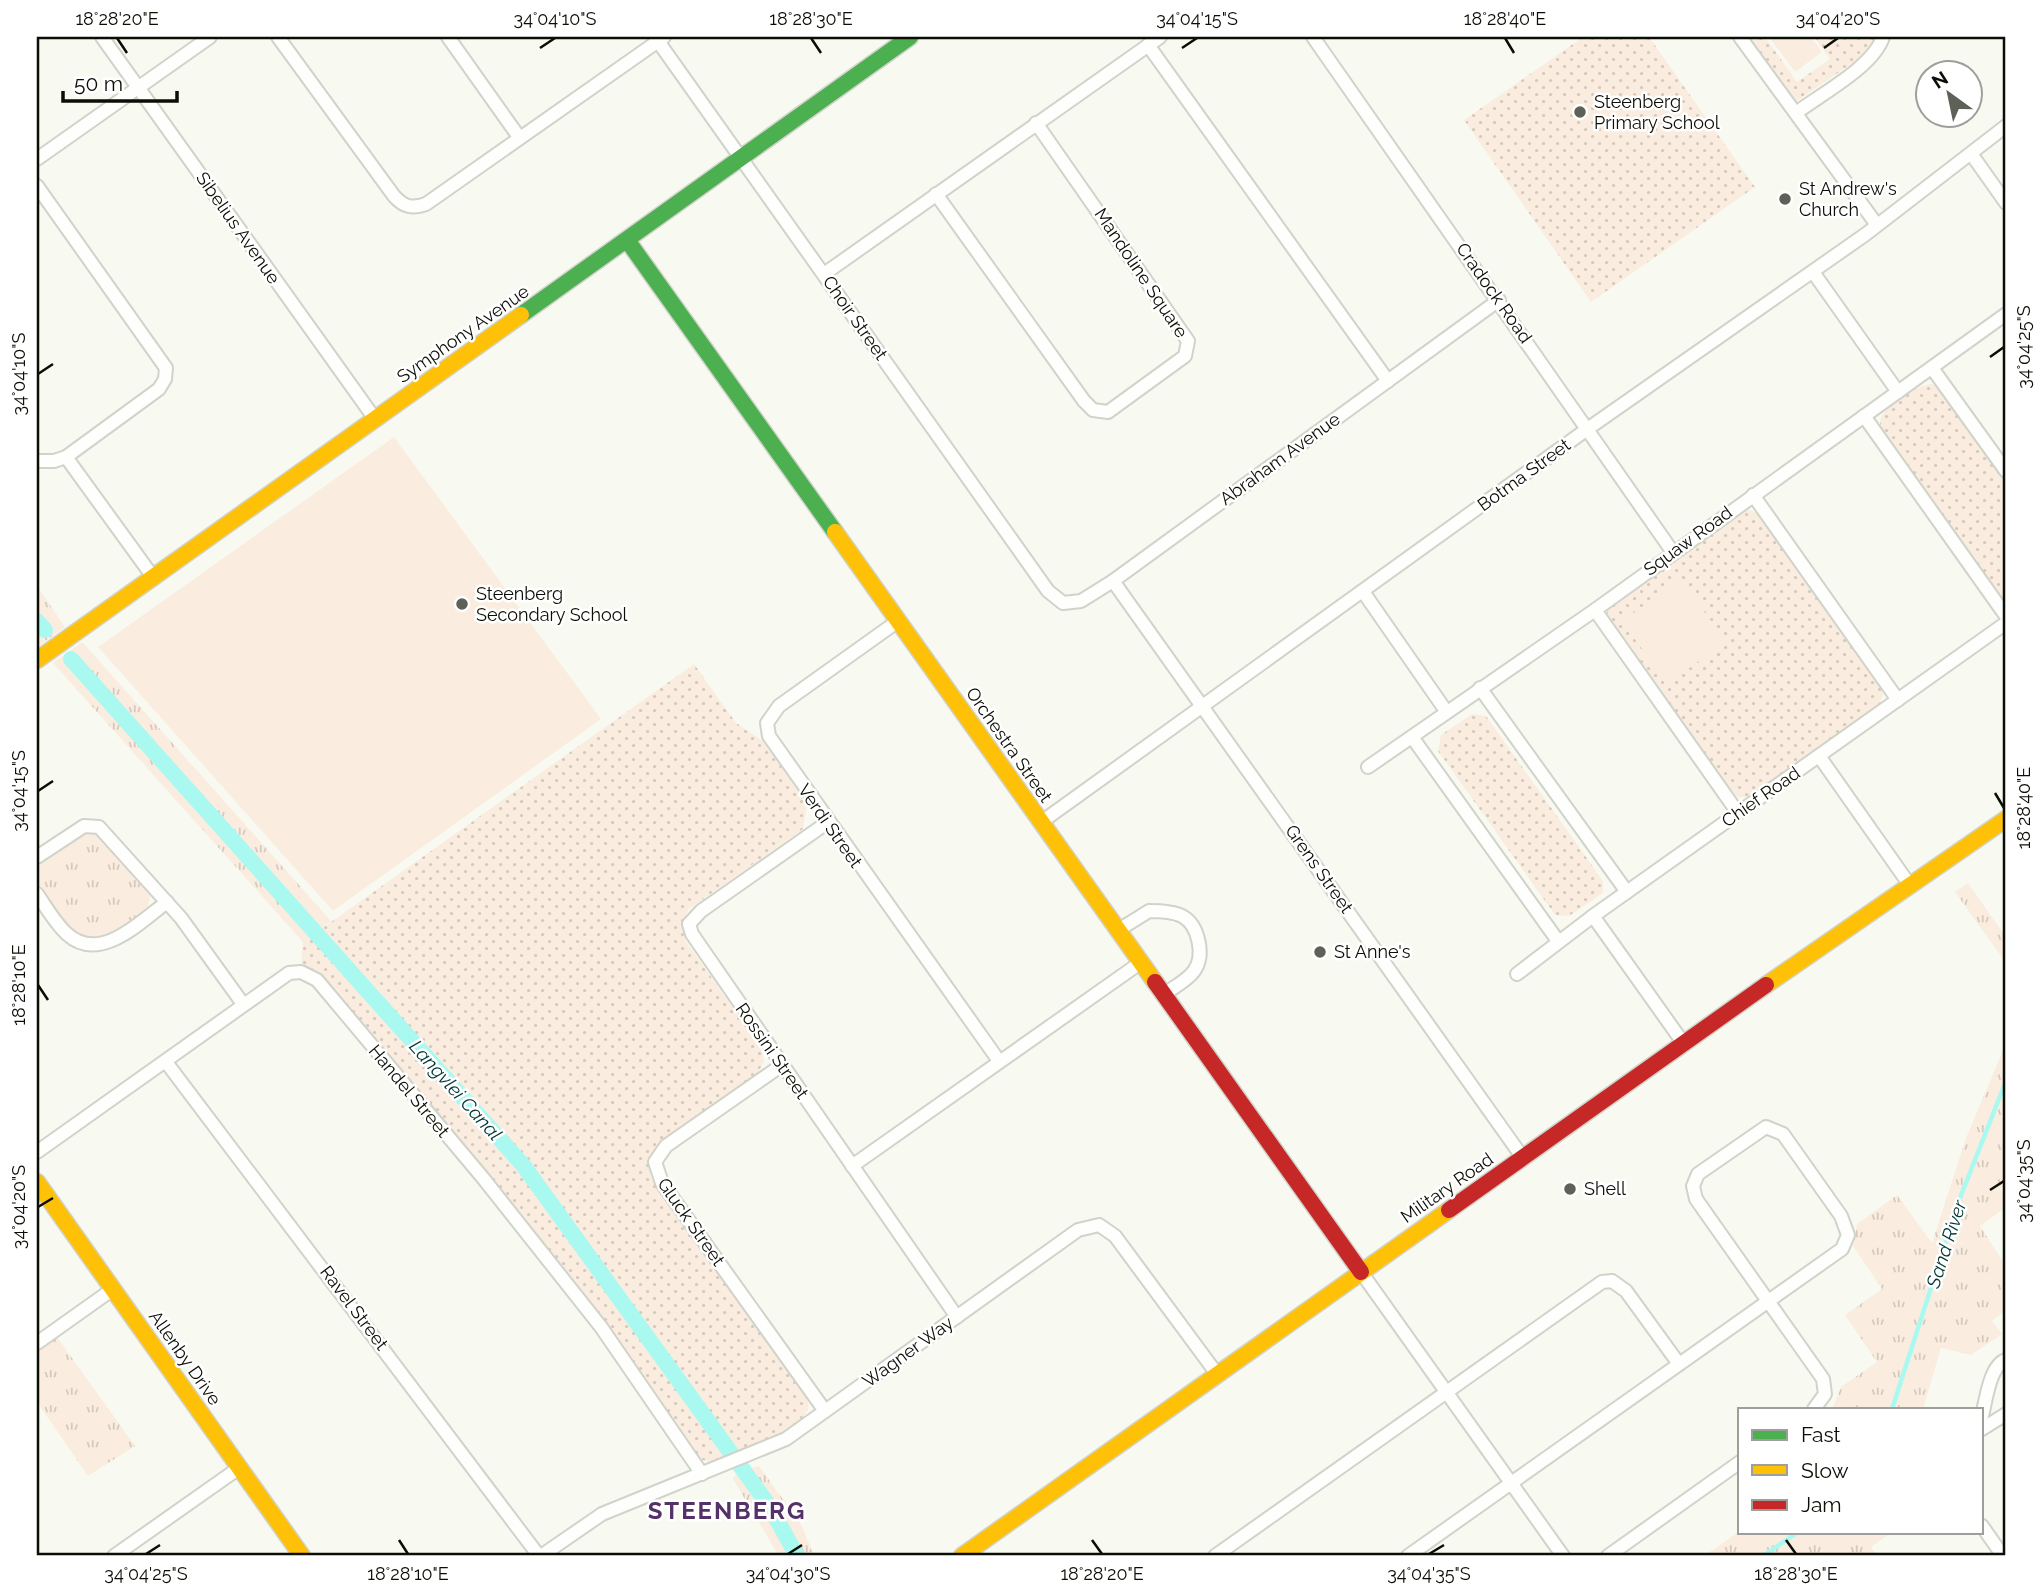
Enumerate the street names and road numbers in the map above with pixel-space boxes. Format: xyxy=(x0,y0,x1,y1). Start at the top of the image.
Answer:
street label: Sibelius Avenue xyxy=(192,168,285,288)
street label: Mandoline Square xyxy=(1090,204,1193,342)
street label: Cradock Road xyxy=(1452,239,1537,347)
street label: Choir Street xyxy=(819,272,892,364)
street label: Symphony Avenue xyxy=(393,280,533,387)
street label: Abraham Avenue xyxy=(1216,408,1344,509)
street label: Botma Street xyxy=(1473,434,1574,515)
street label: Squaw Road xyxy=(1639,501,1736,580)
street label: Orchestra Street xyxy=(962,683,1057,806)
street label: Chief Road xyxy=(1718,762,1804,831)
street label: Verdi Street xyxy=(794,780,867,872)
street label: Grens Street xyxy=(1281,820,1358,917)
street label: Rossini Street xyxy=(732,999,813,1103)
street label: Handel Street xyxy=(365,1040,454,1141)
street label: Military Road xyxy=(1397,1148,1497,1227)
street label: Gluck Street xyxy=(653,1174,729,1270)
street label: Ravel Street xyxy=(316,1262,393,1354)
street label: Allenby Drive xyxy=(145,1306,226,1409)
street label: Wagner Way xyxy=(858,1312,957,1392)

